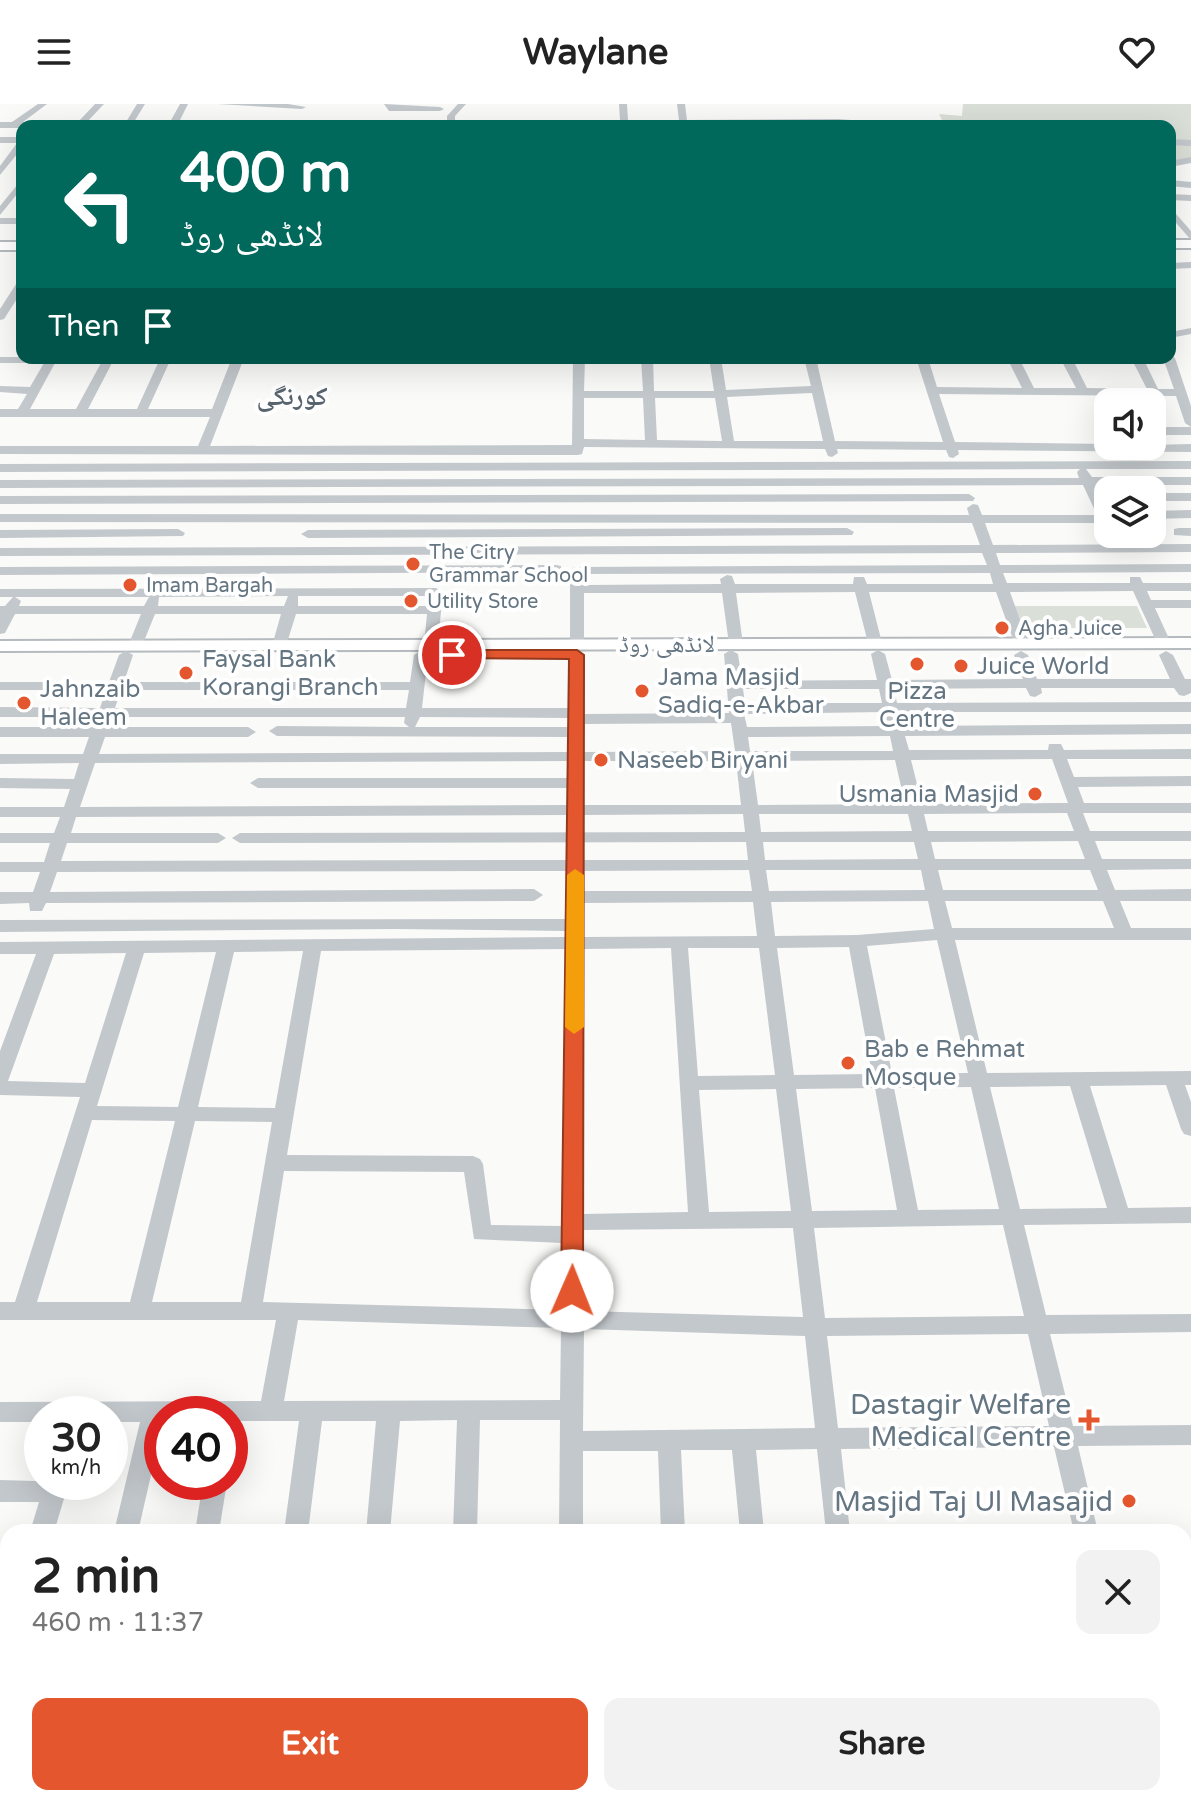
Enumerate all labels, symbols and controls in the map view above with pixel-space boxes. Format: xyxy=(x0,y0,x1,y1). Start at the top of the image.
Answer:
icon: menu xyxy=(32,30,76,74)
icon: heart xyxy=(1115,30,1159,74)
text: Waylane xyxy=(523,31,668,74)
text: 400 m xyxy=(180,140,351,207)
icon: left xyxy=(48,152,152,256)
text: لانڈھی روڈ xyxy=(180,213,324,256)
icon: arrive xyxy=(136,304,180,348)
text: Then xyxy=(48,308,120,345)
district label: کورنگی xyxy=(256,381,328,412)
map controls xyxy=(1094,388,1166,548)
button: sound xyxy=(1094,388,1166,460)
button: layers xyxy=(1094,476,1166,548)
place label: The Citry Grammar School xyxy=(429,541,588,588)
marker: The Citry Grammar School xyxy=(404,555,422,573)
place label: Imam Bargah xyxy=(146,574,273,598)
marker: Imam Bargah xyxy=(121,576,139,594)
place label: Utility Store xyxy=(427,590,538,614)
marker: Utility Store xyxy=(402,592,420,610)
place label: Agha Juice xyxy=(1018,617,1122,641)
marker: Agha Juice xyxy=(993,619,1011,637)
pin xyxy=(418,621,486,689)
street label: لانڈھی روڈ xyxy=(619,630,715,659)
icon: arrive xyxy=(430,633,474,677)
place label: Faysal Bank Korangi Branch xyxy=(202,645,379,702)
place label: Juice World xyxy=(977,652,1109,681)
marker: Pizza Centre xyxy=(908,655,926,673)
marker: Juice World xyxy=(952,657,970,675)
place label: Jama Masjid Sadiq-e-Akbar xyxy=(658,663,825,720)
marker: Faysal Bank Korangi Branch xyxy=(177,664,195,682)
place label: Jahnzaib Haleem xyxy=(40,675,140,732)
place label: Pizza Centre xyxy=(879,677,955,734)
marker: Jama Masjid Sadiq-e-Akbar xyxy=(633,682,651,700)
marker: Jahnzaib Haleem xyxy=(15,694,33,712)
place label: Naseeb Biryani xyxy=(617,746,788,775)
marker: Naseeb Biryani xyxy=(592,751,610,769)
place label: Usmania Masjid xyxy=(838,780,1019,809)
marker: Usmania Masjid xyxy=(1026,785,1044,803)
place label: Bab e Rehmat Mosque xyxy=(864,1035,1025,1092)
marker: Bab e Rehmat Mosque xyxy=(839,1054,857,1072)
position arrow xyxy=(530,1249,614,1333)
place label: Dastagir Welfare Medical Centre xyxy=(850,1388,1071,1454)
speed limit sign: 40 xyxy=(144,1396,248,1500)
marker: Dastagir Welfare Medical Centre xyxy=(1078,1409,1100,1431)
text: 30 xyxy=(51,1414,101,1462)
text: km/h xyxy=(51,1456,101,1480)
place label: Masjid Taj Ul Masajid xyxy=(834,1485,1113,1519)
marker: Masjid Taj Ul Masajid xyxy=(1120,1492,1138,1510)
text: 2 min xyxy=(32,1548,160,1606)
button: close xyxy=(1076,1550,1160,1634)
text: 460 m · 11:37 xyxy=(32,1607,204,1638)
button: Exit xyxy=(32,1698,588,1790)
button: Share xyxy=(604,1698,1160,1790)

